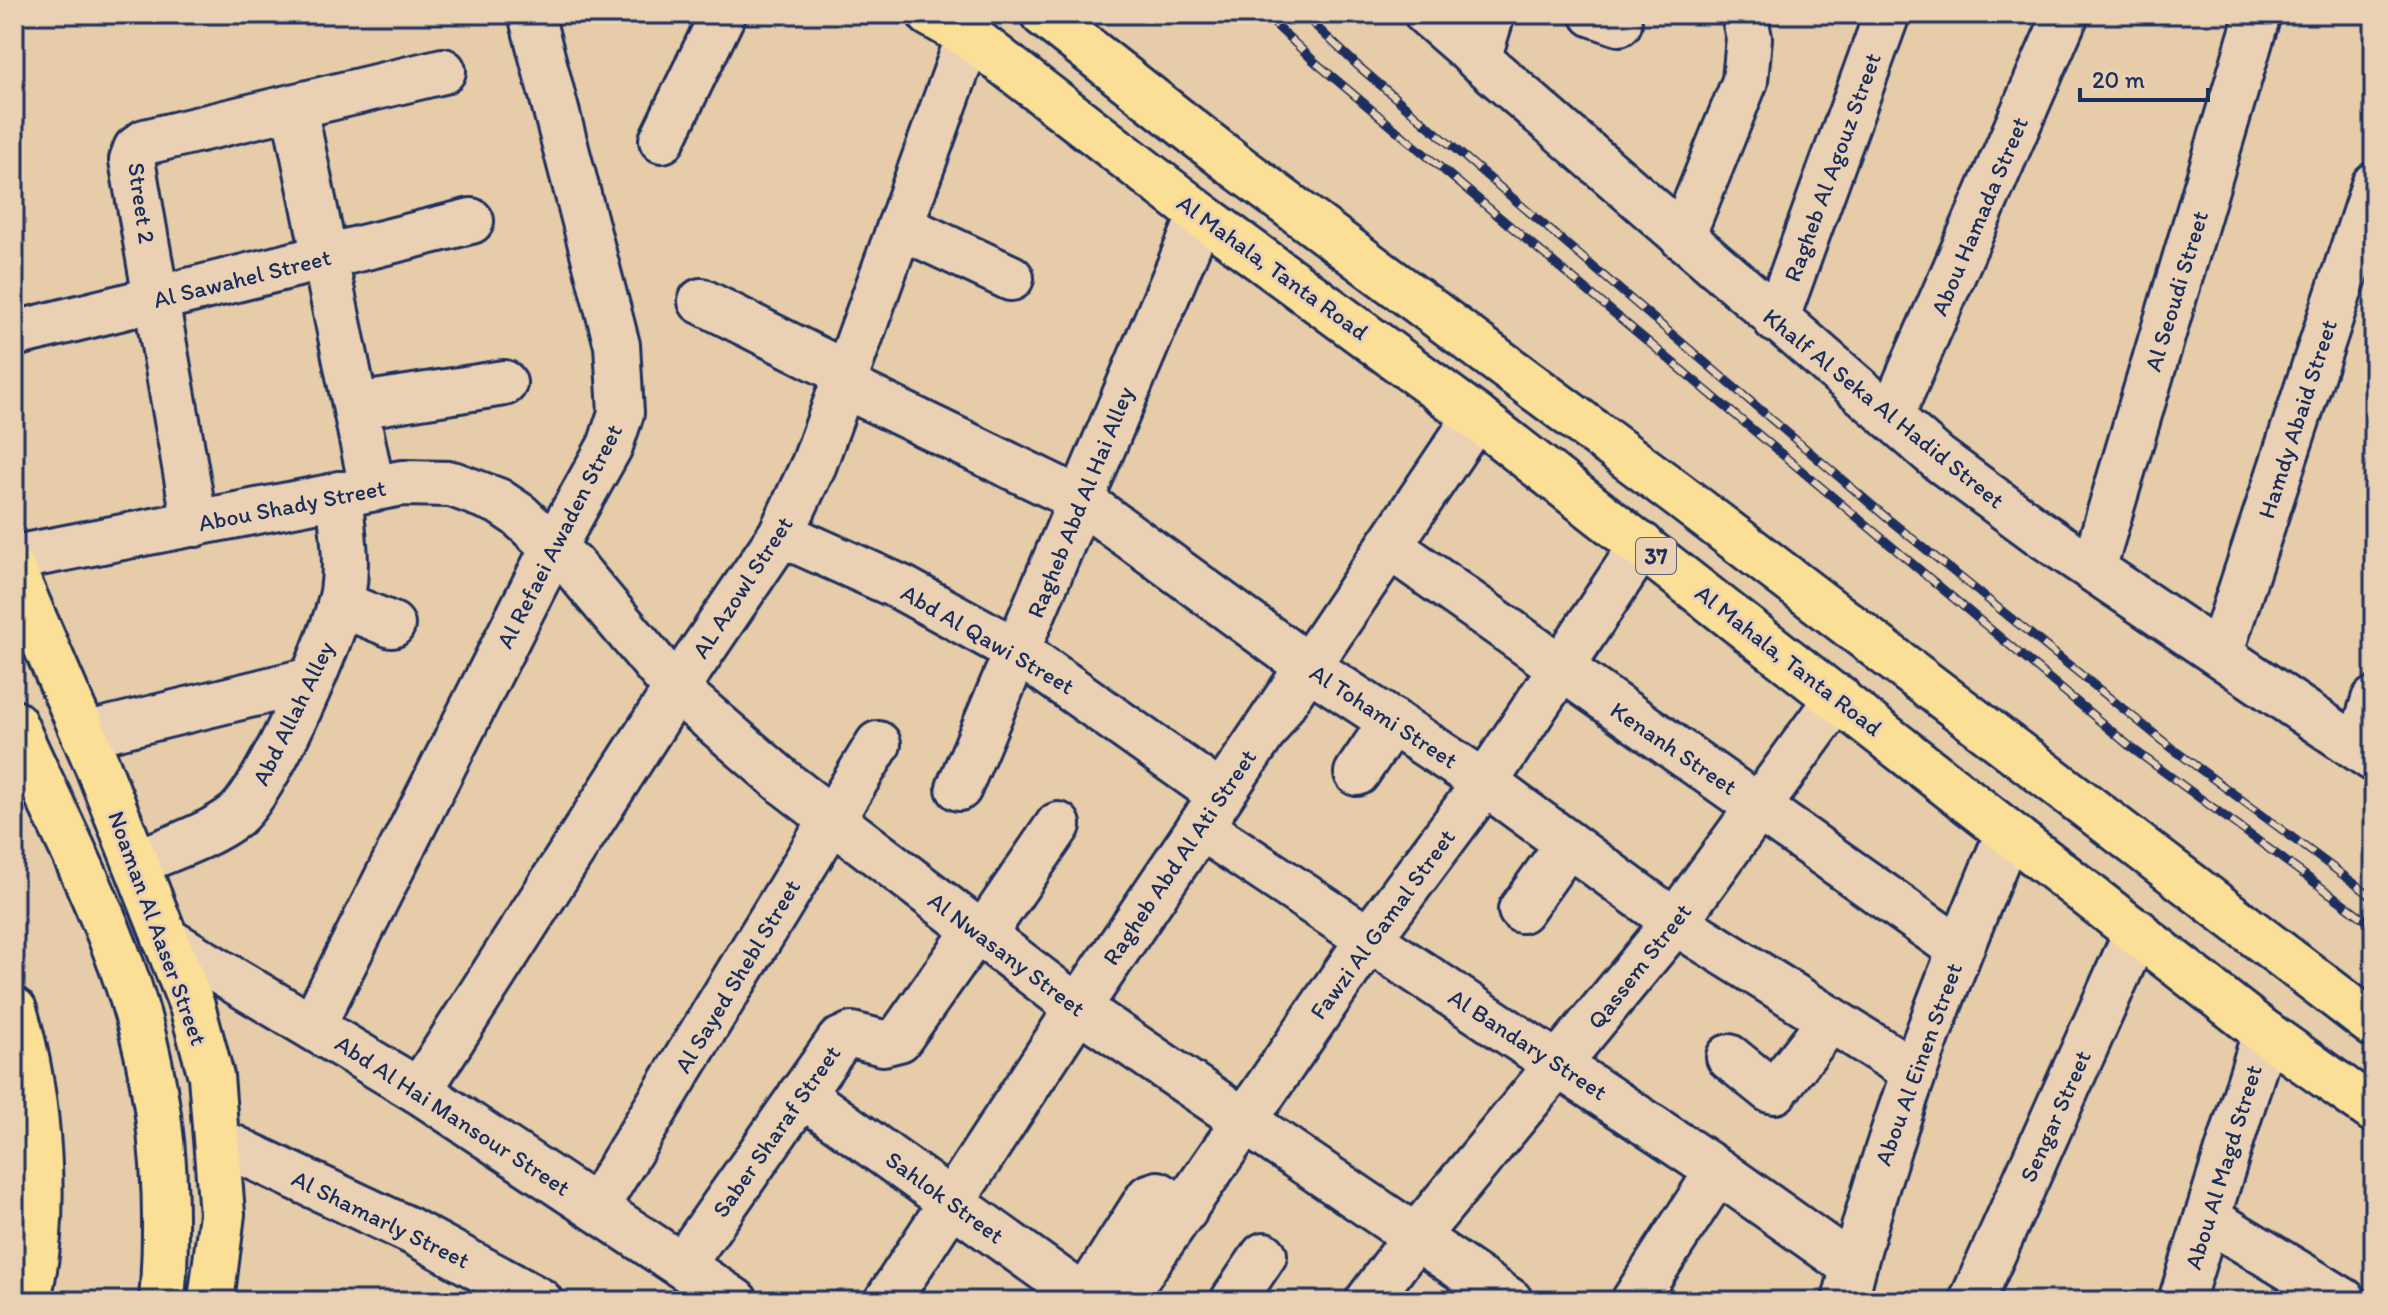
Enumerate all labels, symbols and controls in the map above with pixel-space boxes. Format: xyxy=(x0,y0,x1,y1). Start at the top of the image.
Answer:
street label: Ragheb Al Agouz Street xyxy=(1777,49,1887,285)
scale bar xyxy=(2080,52,2208,102)
text: 20 m xyxy=(2092,65,2145,94)
street label: Abou Hamada Street xyxy=(1924,112,2034,320)
street label: Street 2 xyxy=(122,161,162,246)
street label: Al Mahala, Tanta Road xyxy=(1172,188,1374,346)
street label: Al Seoudi Street xyxy=(2138,207,2214,375)
street label: Al Sawahel Street xyxy=(150,242,334,314)
street label: Khalf Al Seka Al Hadid Street xyxy=(1757,302,2011,514)
street label: Hamdy Abaid Street xyxy=(2251,316,2343,522)
street label: Ragheb Abd Al Hai Alley xyxy=(1020,381,1140,622)
street label: Al Refaei Awaden Street xyxy=(490,419,628,653)
street label: Abou Shady Street xyxy=(196,473,388,537)
street label: AL Azowl Street xyxy=(685,511,799,663)
road number: 37 xyxy=(1636,538,1676,574)
street label: Abd Al Qawi Street xyxy=(896,578,1080,700)
street label: Al Mahala, Tanta Road xyxy=(1690,578,1888,742)
street label: Abd Allah Alley xyxy=(246,636,340,790)
street label: Al Tohami Street xyxy=(1305,658,1463,774)
street label: Kenanh Street xyxy=(1605,695,1743,801)
street label: Ragheb Abd Al Ati Street xyxy=(1096,743,1262,971)
street label: Noaman Al Aaser Street xyxy=(102,807,214,1049)
street label: Fawzi Al Gamal Street xyxy=(1303,823,1461,1025)
street label: Al Sayed Shebl Street xyxy=(668,874,806,1078)
street label: Al Nwasany Street xyxy=(923,885,1091,1023)
street label: Qassem Street xyxy=(1581,897,1697,1035)
street label: Abou Al Einen Street xyxy=(1868,959,1968,1169)
street label: Al Bandary Street xyxy=(1443,982,1613,1106)
street label: Abd Al Hai Mansour Street xyxy=(330,1028,576,1202)
street label: Saber Sharaf Street xyxy=(706,1039,846,1223)
street label: Sengar Street xyxy=(2013,1046,2097,1186)
street label: Abou Al Magd Street xyxy=(2178,1061,2268,1273)
street label: Sahlok Street xyxy=(880,1144,1010,1250)
street label: Al Shamarly Street xyxy=(287,1163,475,1275)

